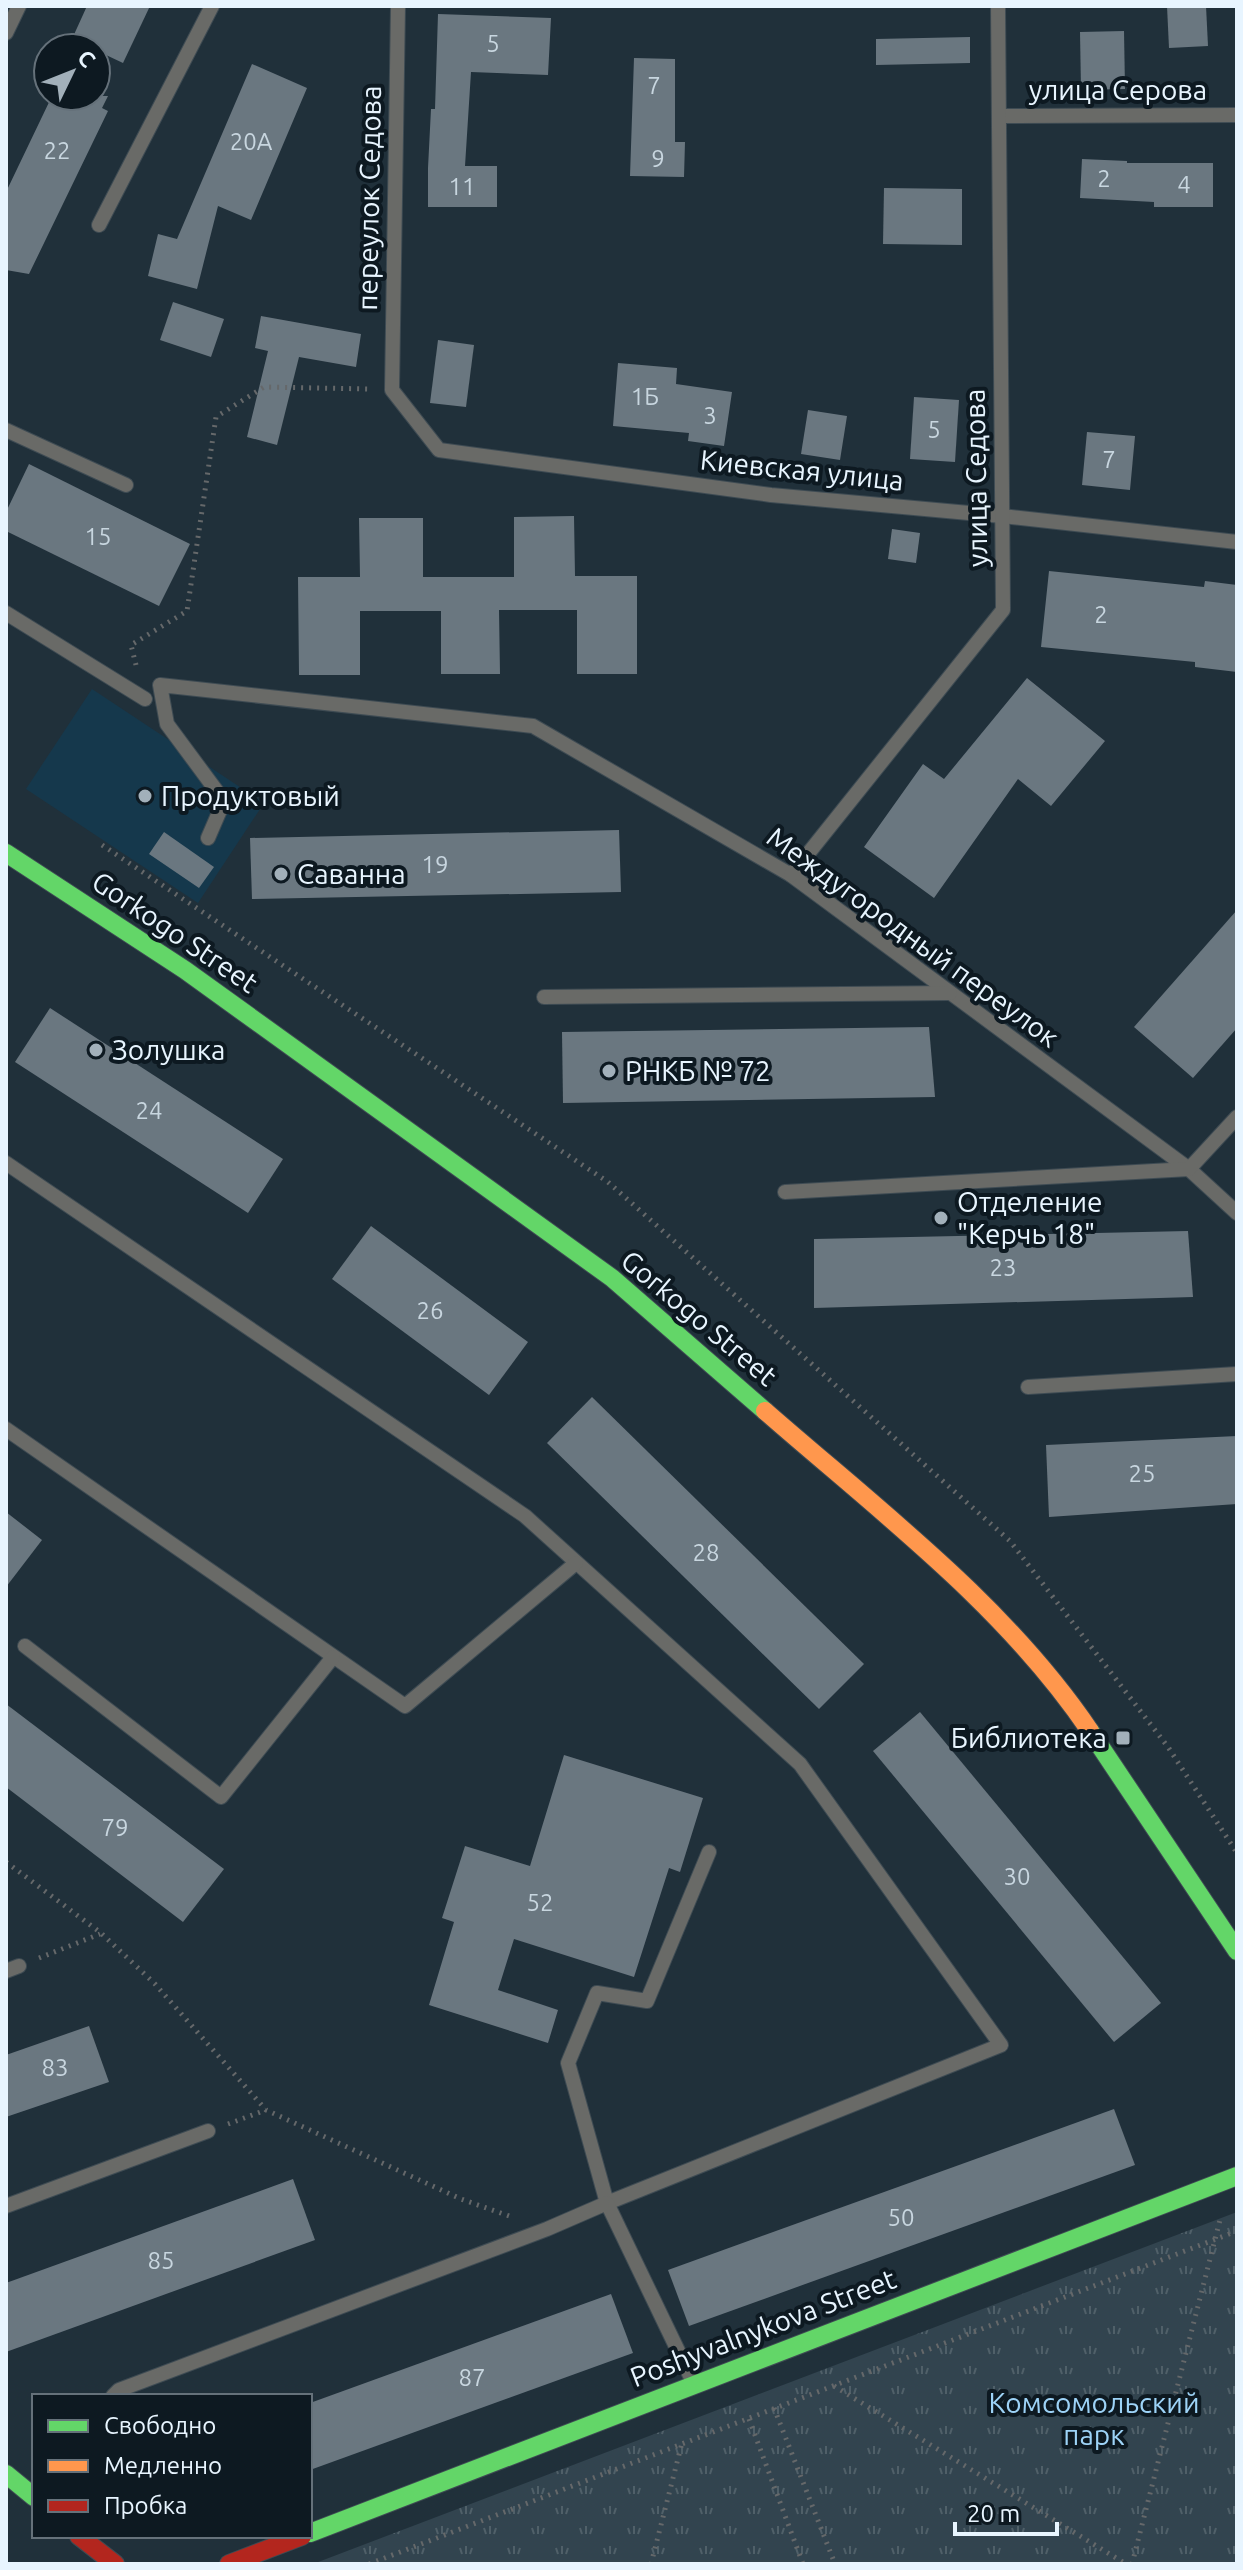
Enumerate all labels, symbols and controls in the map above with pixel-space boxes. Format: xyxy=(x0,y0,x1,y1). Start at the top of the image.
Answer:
house number: 5 xyxy=(486,30,500,57)
north arrow xyxy=(32,32,112,112)
text: С xyxy=(73,44,101,72)
house number: 7 xyxy=(647,72,661,99)
street label: улица Серова xyxy=(1029,74,1207,105)
street label: переулок Седова xyxy=(351,85,386,311)
house number: 20А xyxy=(230,128,273,155)
house number: 22 xyxy=(43,137,71,164)
house number: 9 xyxy=(651,145,665,172)
house number: 2 xyxy=(1097,165,1111,192)
house number: 4 xyxy=(1177,171,1191,198)
house number: 11 xyxy=(448,173,476,200)
house number: 1Б xyxy=(631,383,659,410)
street label: улица Седова xyxy=(958,389,993,567)
house number: 3 xyxy=(703,402,717,429)
house number: 5 xyxy=(927,416,941,443)
street label: Киевская улица xyxy=(699,443,905,496)
house number: 7 xyxy=(1102,446,1116,473)
house number: 15 xyxy=(84,523,112,550)
house number: 2 xyxy=(1094,601,1108,628)
place label: Продуктовый xyxy=(161,780,340,811)
marker: Продуктовый xyxy=(136,787,154,805)
street label: Междугородный переулок xyxy=(762,821,1065,1053)
house number: 19 xyxy=(421,851,449,878)
place label: Саванна xyxy=(297,858,406,889)
street label: Gorkogo Street xyxy=(87,865,264,998)
marker: Саванна xyxy=(272,865,290,883)
place label: Золушка xyxy=(112,1034,225,1065)
marker: Золушка xyxy=(87,1041,105,1059)
place label: РНКБ № 72 xyxy=(625,1055,771,1086)
marker: РНКБ № 72 xyxy=(600,1062,618,1080)
house number: 24 xyxy=(135,1097,163,1124)
place label: Отделение "Керчь 18" xyxy=(957,1186,1103,1249)
marker: Отделение "Керчь 18" xyxy=(932,1209,950,1227)
street label: Gorkogo Street xyxy=(616,1244,783,1391)
house number: 23 xyxy=(989,1254,1017,1281)
house number: 26 xyxy=(416,1297,444,1324)
house number: 25 xyxy=(1128,1460,1156,1487)
house number: 28 xyxy=(692,1539,720,1566)
place label: Библиотека xyxy=(951,1722,1107,1753)
marker: Библиотека xyxy=(1114,1729,1132,1747)
house number: 79 xyxy=(101,1814,129,1841)
house number: 30 xyxy=(1003,1863,1031,1890)
house number: 52 xyxy=(526,1889,554,1916)
house number: 83 xyxy=(41,2054,69,2081)
house number: 50 xyxy=(887,2204,915,2231)
house number: 85 xyxy=(147,2247,175,2274)
street label: Poshyvalnykova Street xyxy=(626,2263,900,2392)
house number: 87 xyxy=(458,2364,486,2391)
park label: Комсомольский парк xyxy=(989,2387,1199,2450)
legend xyxy=(32,2394,312,2538)
text: Свободно xyxy=(104,2412,216,2439)
text: Медленно xyxy=(104,2452,222,2479)
scale bar xyxy=(955,2486,1057,2536)
text: Пробка xyxy=(104,2492,187,2519)
text: 20 m xyxy=(967,2500,1020,2527)

